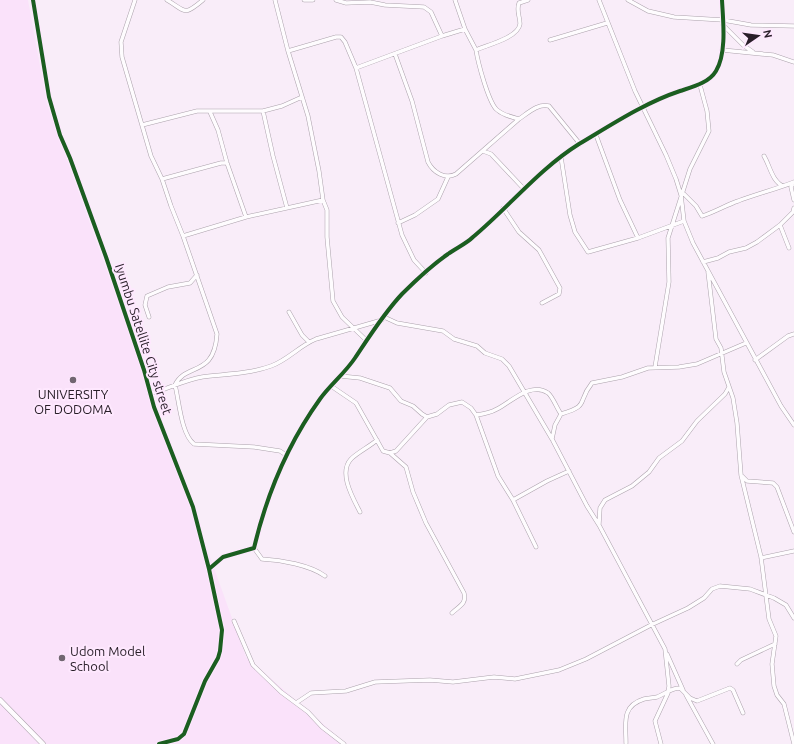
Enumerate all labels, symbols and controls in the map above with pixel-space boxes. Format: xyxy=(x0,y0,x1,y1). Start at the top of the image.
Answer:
north arrow xyxy=(738,16,778,56)
text: N xyxy=(761,28,775,39)
street label: Iyumbu Satellite City street xyxy=(113,262,175,416)
marker: UNIVERSITY OF DODOMA xyxy=(68,375,78,385)
place label: UNIVERSITY OF DODOMA xyxy=(34,387,113,416)
place label: Udom Model School xyxy=(70,644,146,673)
marker: Udom Model School xyxy=(57,653,67,663)

